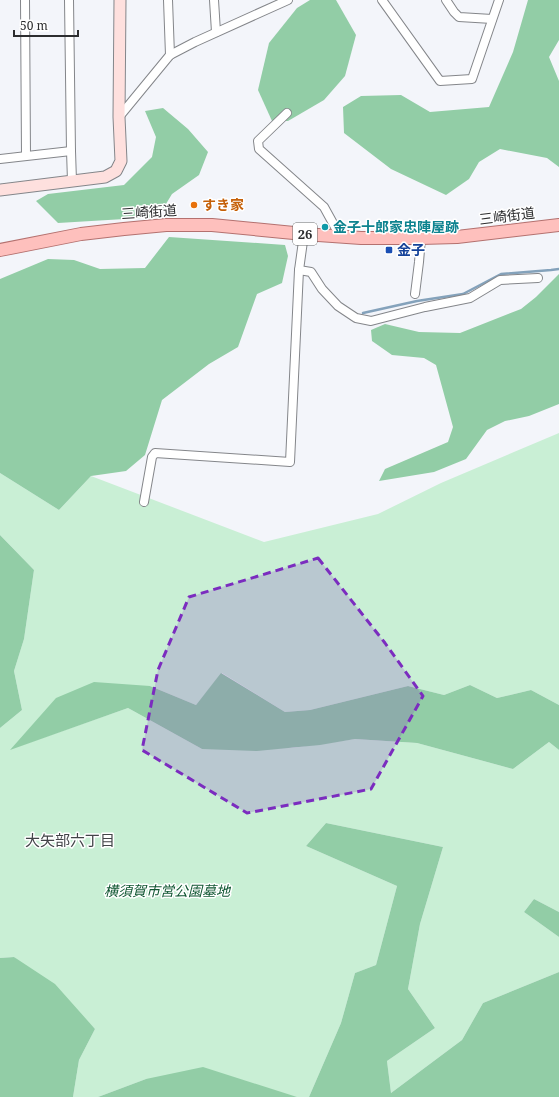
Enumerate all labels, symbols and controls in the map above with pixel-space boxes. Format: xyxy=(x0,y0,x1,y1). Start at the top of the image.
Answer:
scale bar xyxy=(14,12,78,38)
text: 50 m xyxy=(20,17,48,34)
place label: すき家 xyxy=(202,195,244,214)
street label: 三崎街道 xyxy=(120,200,178,223)
marker: すき家 xyxy=(189,200,199,210)
street label: 三崎街道 xyxy=(478,203,536,228)
place label: 金子十郎家忠陣屋跡 xyxy=(333,217,459,236)
marker: 金子十郎家忠陣屋跡 xyxy=(320,222,330,232)
road number: 26 xyxy=(293,223,317,245)
place label: 金子 xyxy=(397,240,425,259)
marker: 金子 xyxy=(384,245,394,255)
district label: 大矢部六丁目 xyxy=(25,830,115,850)
park label: 横須賀市営公園墓地 xyxy=(104,881,232,900)

